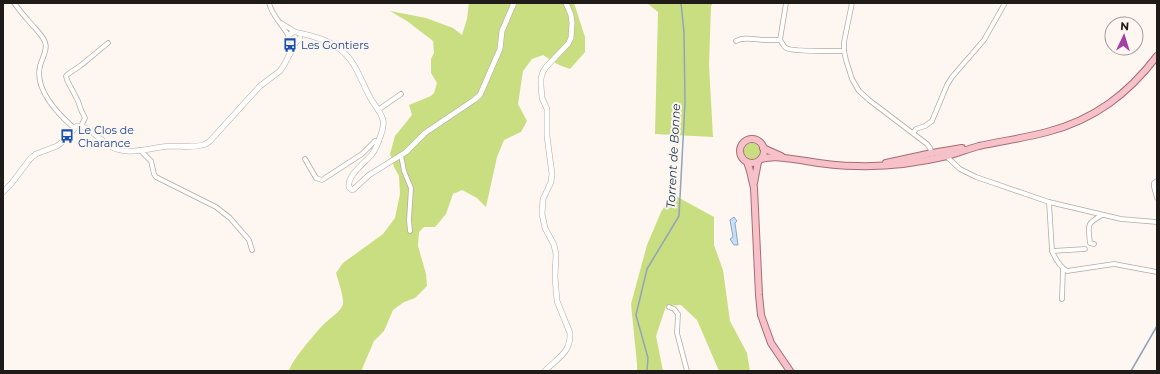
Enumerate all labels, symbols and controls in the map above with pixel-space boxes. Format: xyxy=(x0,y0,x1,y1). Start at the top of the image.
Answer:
north arrow xyxy=(1104,16,1144,56)
text: N xyxy=(1120,19,1130,33)
bus stop icon: Les Gontiers xyxy=(282,37,298,53)
place label: Les Gontiers xyxy=(301,38,370,52)
water label: Torrent de Bonne xyxy=(663,103,683,209)
place label: Le Clos de Charance xyxy=(78,123,134,150)
bus stop icon: Le Clos de Charance xyxy=(59,128,75,144)

